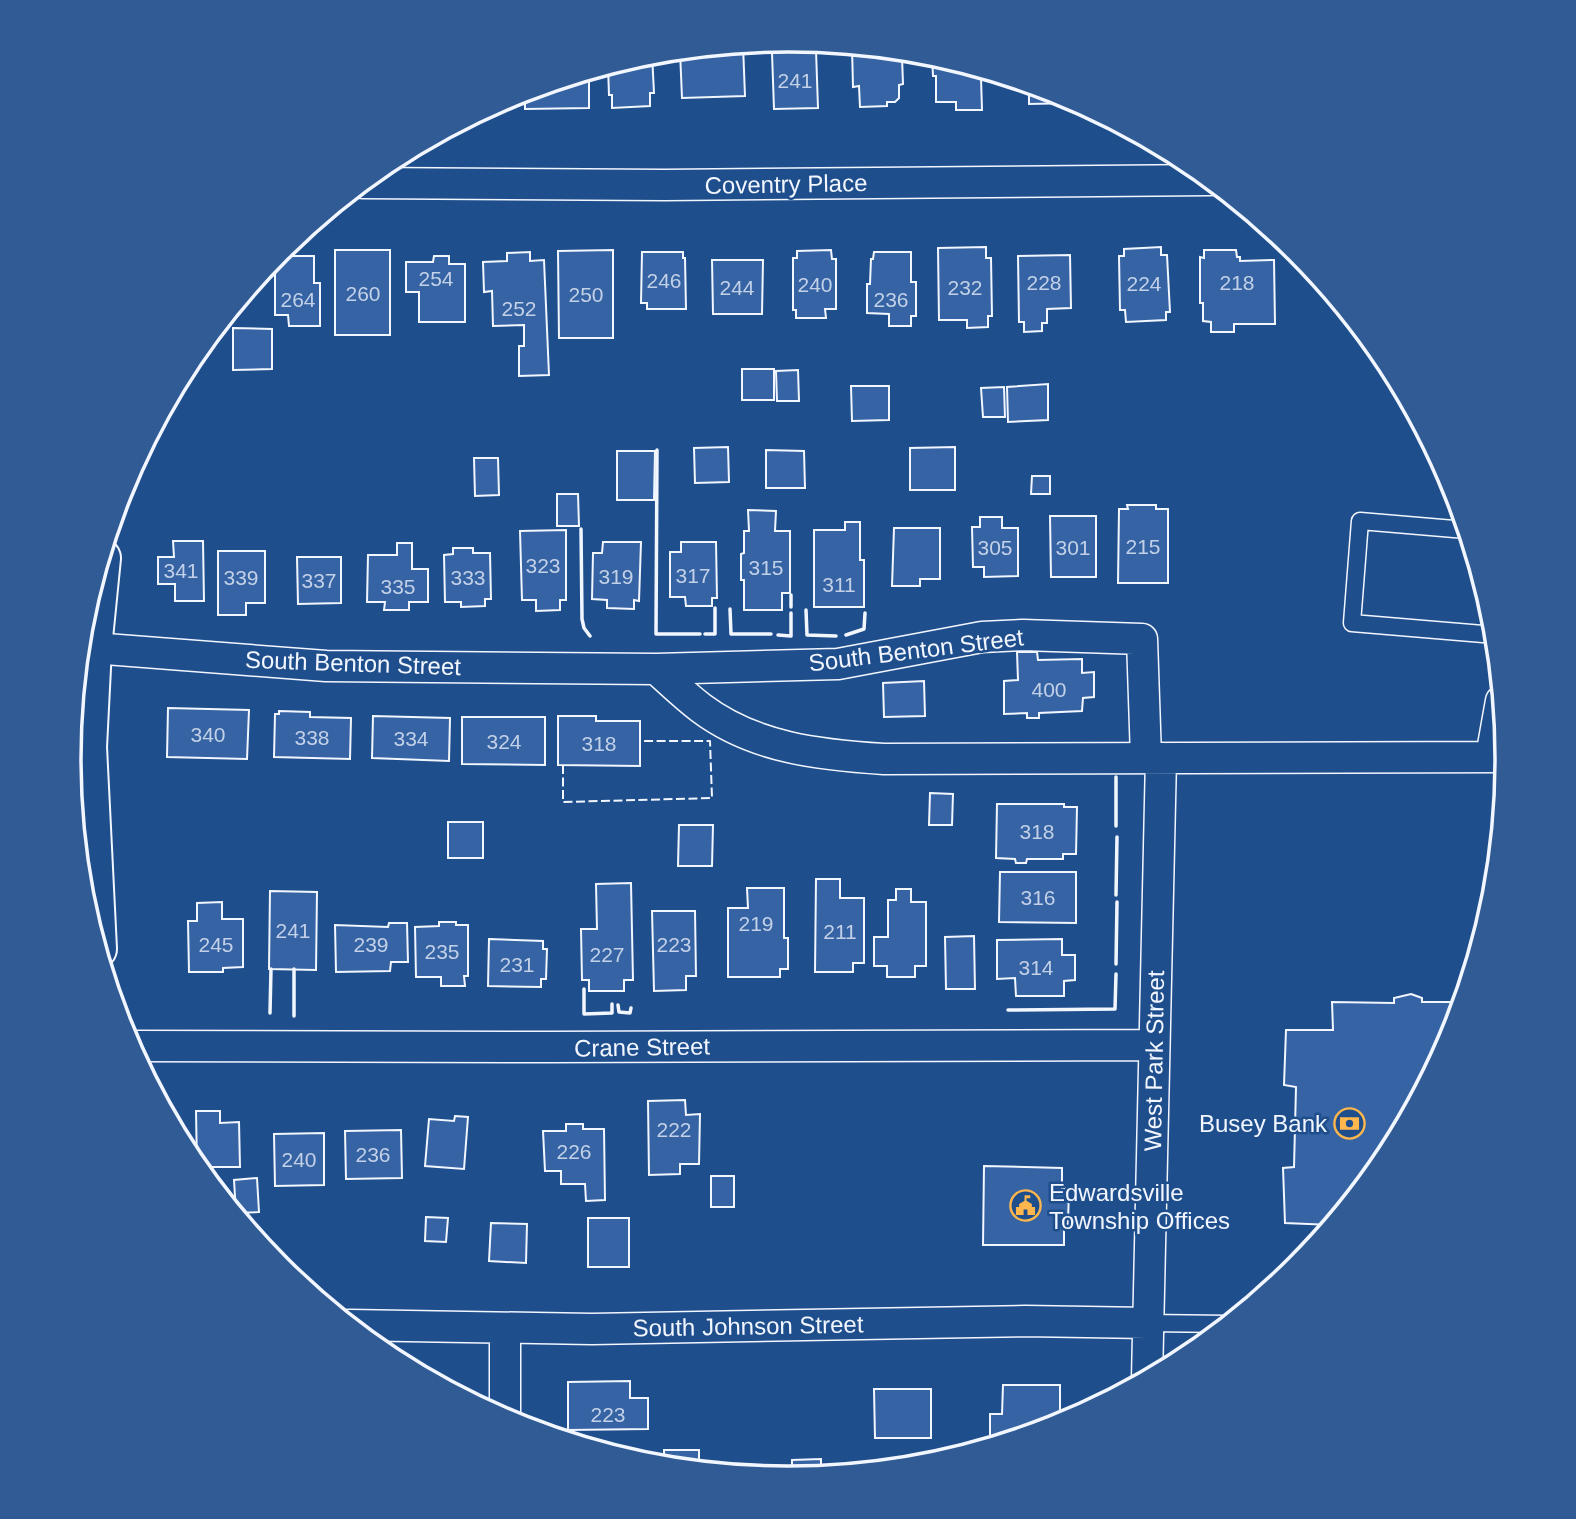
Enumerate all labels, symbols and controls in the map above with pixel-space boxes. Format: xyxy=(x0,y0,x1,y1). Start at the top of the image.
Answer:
house number: 241 xyxy=(777,69,813,92)
street label: Coventry Place xyxy=(704,169,868,199)
house number: 254 xyxy=(418,267,454,290)
house number: 246 xyxy=(646,269,682,292)
house number: 228 xyxy=(1026,271,1062,294)
house number: 218 xyxy=(1219,271,1255,294)
house number: 224 xyxy=(1126,272,1162,295)
house number: 240 xyxy=(797,273,833,296)
house number: 244 xyxy=(719,276,755,299)
house number: 232 xyxy=(947,276,983,299)
house number: 260 xyxy=(345,282,381,305)
house number: 250 xyxy=(568,283,604,306)
house number: 264 xyxy=(280,288,316,311)
house number: 236 xyxy=(873,288,909,311)
house number: 252 xyxy=(501,297,537,320)
house number: 215 xyxy=(1125,535,1161,558)
house number: 305 xyxy=(977,536,1013,559)
house number: 301 xyxy=(1055,536,1091,559)
house number: 323 xyxy=(525,554,561,577)
house number: 315 xyxy=(748,556,784,579)
house number: 341 xyxy=(163,559,199,582)
house number: 317 xyxy=(675,564,711,587)
house number: 319 xyxy=(598,565,634,588)
house number: 339 xyxy=(223,566,259,589)
house number: 333 xyxy=(450,566,486,589)
house number: 337 xyxy=(301,569,337,592)
house number: 311 xyxy=(822,573,856,596)
house number: 335 xyxy=(380,575,416,598)
street label: South Benton Street xyxy=(807,623,1025,677)
street label: South Benton Street xyxy=(245,646,462,680)
house number: 400 xyxy=(1031,678,1067,701)
house number: 340 xyxy=(190,723,226,746)
house number: 338 xyxy=(294,726,330,749)
house number: 334 xyxy=(393,727,429,750)
house number: 324 xyxy=(486,730,522,753)
house number: 318 xyxy=(581,732,617,755)
house number: 318 xyxy=(1019,820,1055,843)
house number: 316 xyxy=(1020,886,1056,909)
house number: 219 xyxy=(738,912,774,935)
house number: 241 xyxy=(275,919,311,942)
house number: 211 xyxy=(823,920,857,943)
house number: 245 xyxy=(198,933,234,956)
house number: 239 xyxy=(353,933,389,956)
house number: 223 xyxy=(656,933,692,956)
house number: 235 xyxy=(424,940,460,963)
house number: 227 xyxy=(589,943,625,966)
house number: 231 xyxy=(499,953,535,976)
house number: 314 xyxy=(1018,956,1054,979)
street label: West Park Street xyxy=(1139,970,1169,1152)
street label: Crane Street xyxy=(574,1032,711,1062)
bank icon: Busey Bank xyxy=(1333,1106,1367,1140)
place label: Busey Bank xyxy=(1199,1110,1328,1137)
house number: 222 xyxy=(656,1118,692,1141)
house number: 226 xyxy=(556,1140,592,1163)
house number: 236 xyxy=(355,1143,391,1166)
house number: 240 xyxy=(281,1148,317,1171)
place label: Edwardsville Township Offices xyxy=(1049,1179,1230,1234)
public building icon: Edwardsville Township Offices xyxy=(1009,1189,1043,1223)
street label: South Johnson Street xyxy=(632,1310,864,1342)
house number: 223 xyxy=(590,1403,626,1426)

